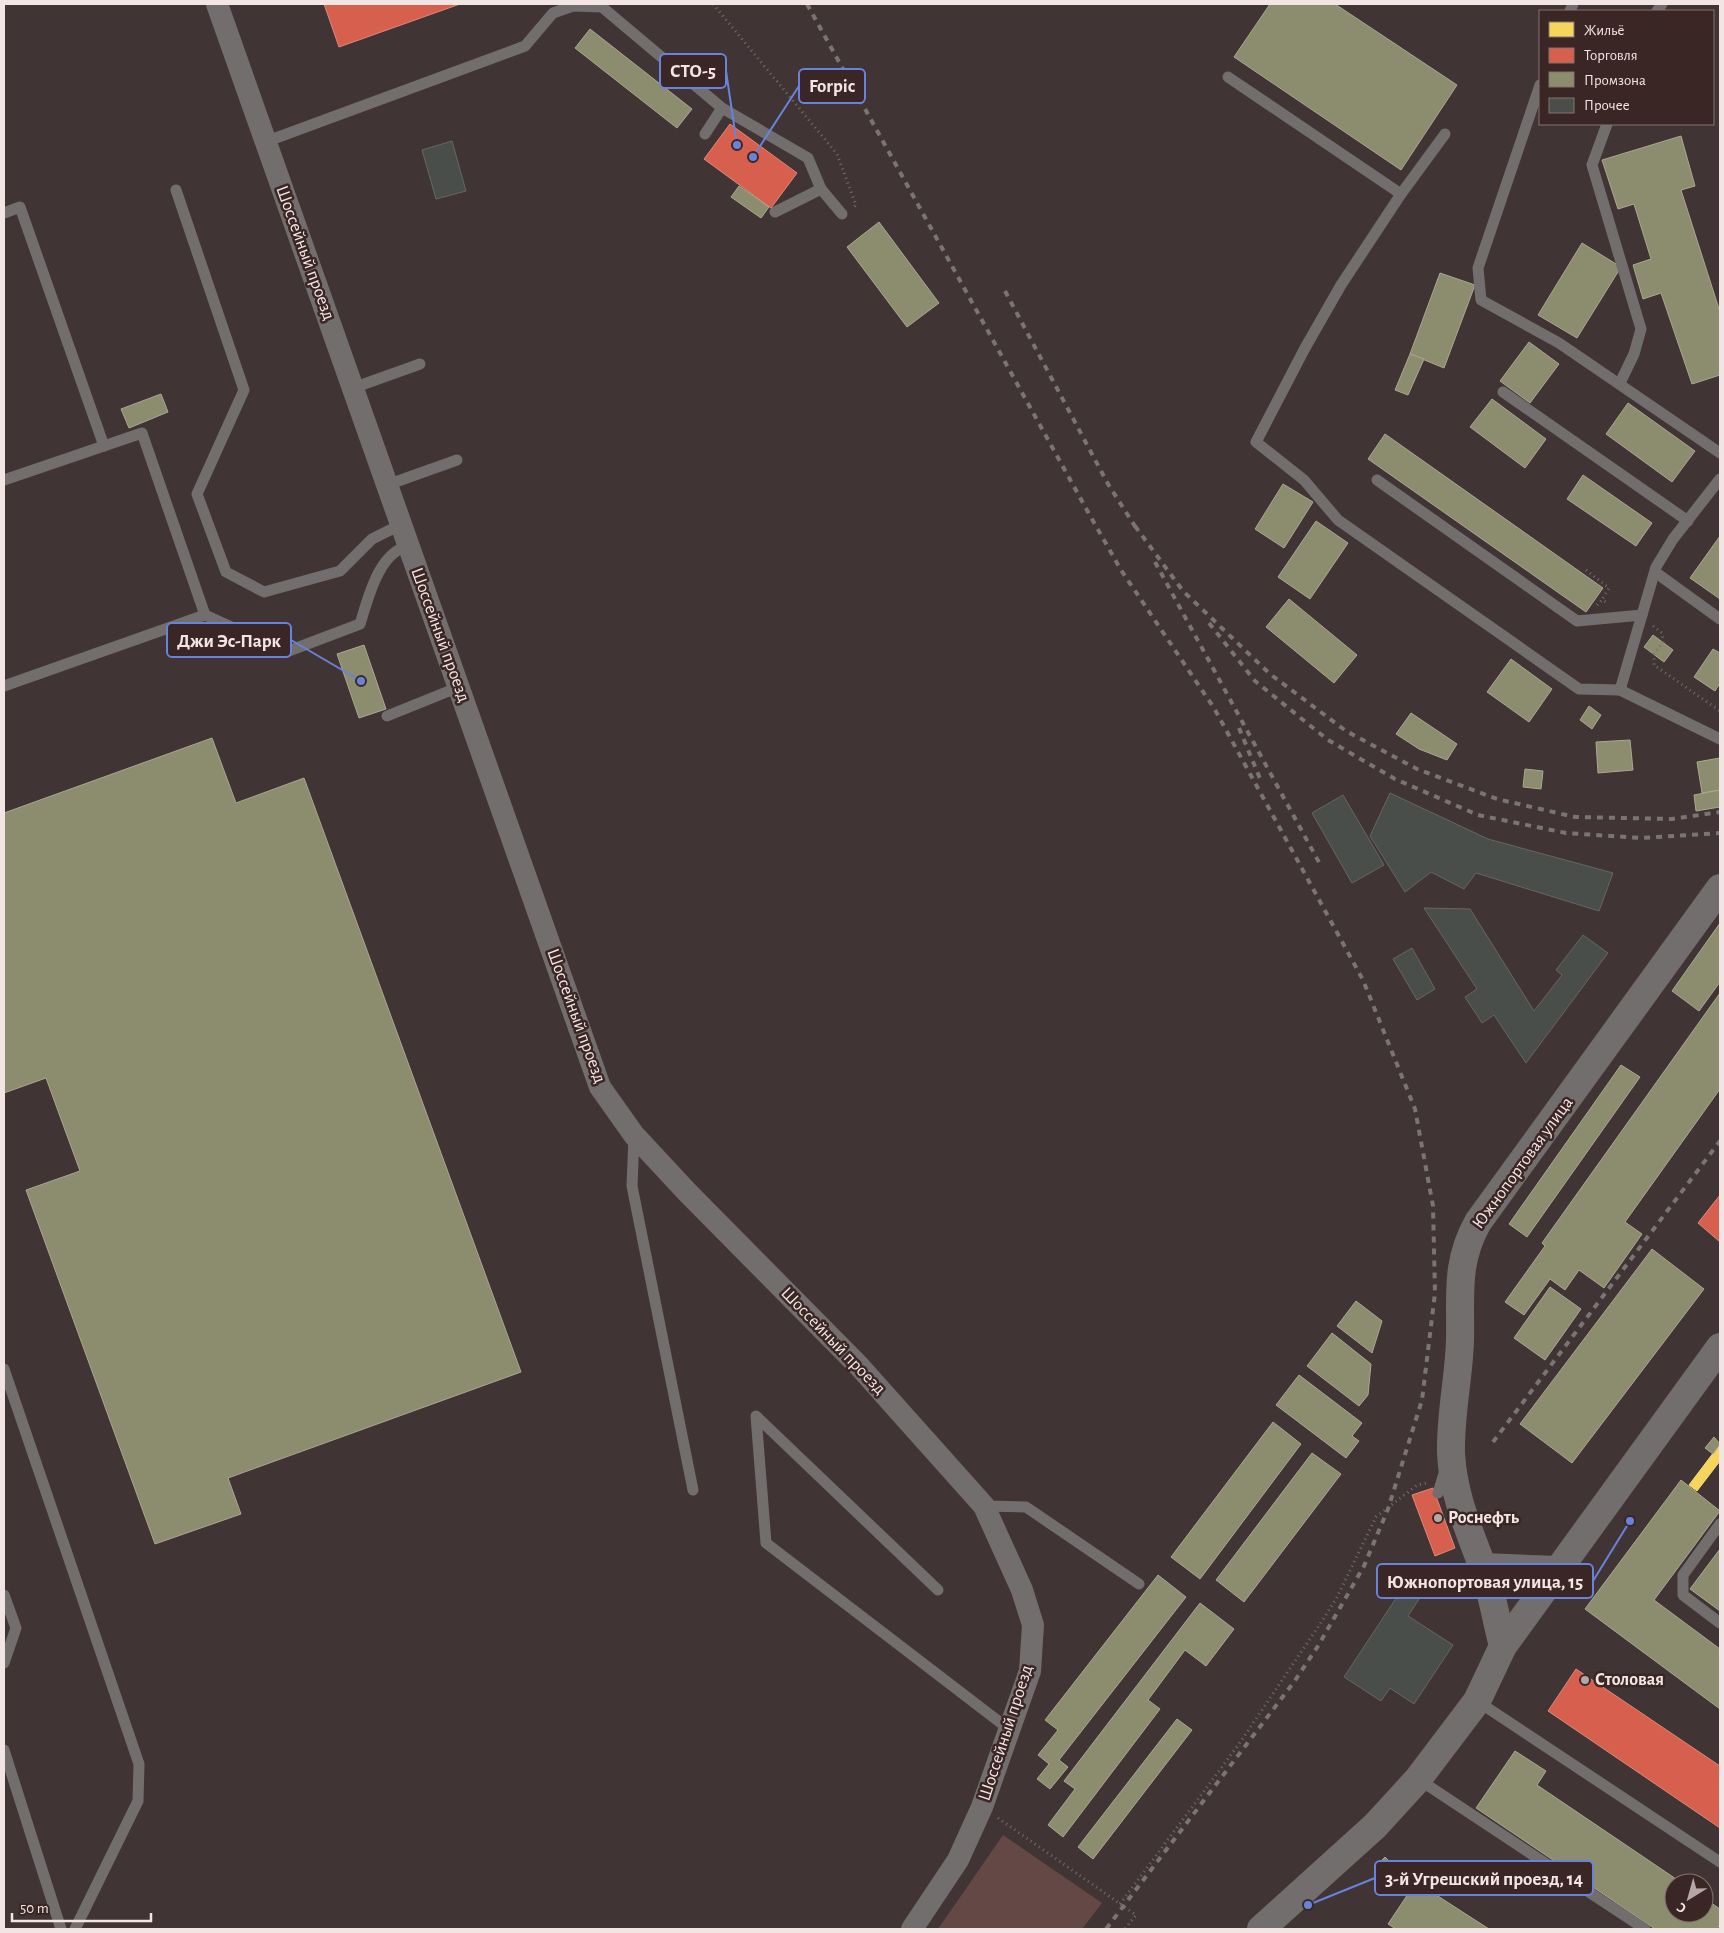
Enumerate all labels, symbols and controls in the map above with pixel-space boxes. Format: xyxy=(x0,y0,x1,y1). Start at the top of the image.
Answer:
legend xyxy=(1539,10,1714,125)
text: Жильё xyxy=(1584,23,1624,38)
text: Торговля xyxy=(1584,48,1638,63)
callout: СТО-5 xyxy=(660,54,726,88)
text: СТО-5 xyxy=(670,62,716,81)
callout: Forpic xyxy=(799,69,865,103)
text: Промзона xyxy=(1584,73,1646,88)
text: Forpic xyxy=(809,77,856,96)
text: Прочее xyxy=(1584,98,1630,113)
street label: Шоссейный проезд xyxy=(272,183,338,323)
street label: Шоссейный проезд xyxy=(407,565,473,705)
callout: Джи Эс-Парк xyxy=(167,623,291,657)
text: Джи Эс-Парк xyxy=(177,632,282,651)
street label: Шоссейный проезд xyxy=(543,946,609,1086)
street label: Южнопортовая улица xyxy=(1469,1094,1577,1232)
street label: Шоссейный проезд xyxy=(777,1284,889,1398)
place label: Роснефть xyxy=(1448,1509,1520,1527)
marker: Роснефть xyxy=(1432,1512,1444,1524)
callout: Южнопортовая улица, 15 xyxy=(1377,1564,1593,1598)
text: Южнопортовая улица, 15 xyxy=(1387,1573,1583,1592)
street label: Шоссейный проезд xyxy=(976,1663,1036,1803)
place label: Столовая xyxy=(1595,1671,1664,1689)
marker: Столовая xyxy=(1579,1674,1591,1686)
callout: 3-й Угрешский проезд, 14 xyxy=(1375,1861,1593,1895)
text: 3-й Угрешский проезд, 14 xyxy=(1385,1870,1584,1889)
north arrow xyxy=(1664,1873,1714,1923)
scale bar xyxy=(12,1890,151,1922)
text: С xyxy=(1674,1900,1689,1916)
text: 50 m xyxy=(20,1901,49,1916)

